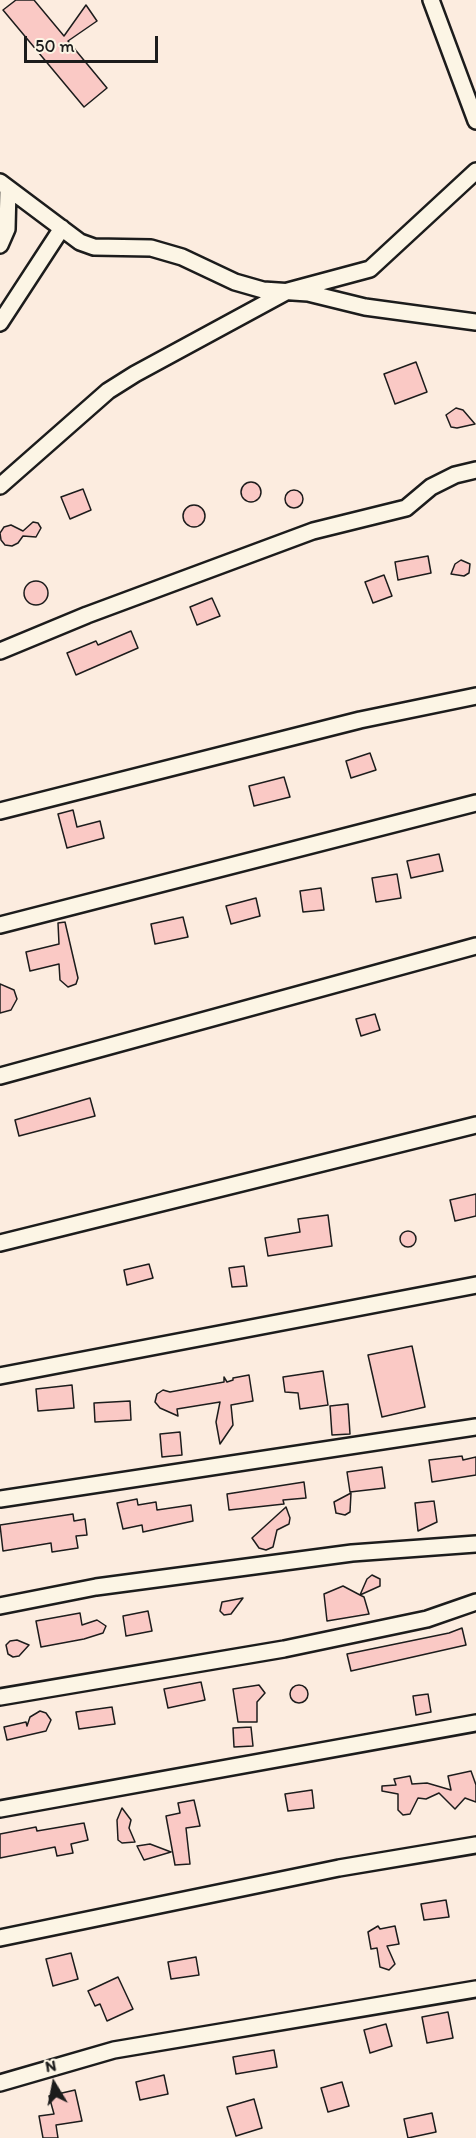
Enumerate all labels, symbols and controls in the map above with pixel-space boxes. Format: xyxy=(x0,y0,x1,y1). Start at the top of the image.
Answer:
scale bar xyxy=(27,24,160,62)
text: 50 m xyxy=(35,35,75,57)
north arrow xyxy=(24,2054,84,2114)
text: N xyxy=(44,2055,58,2076)

